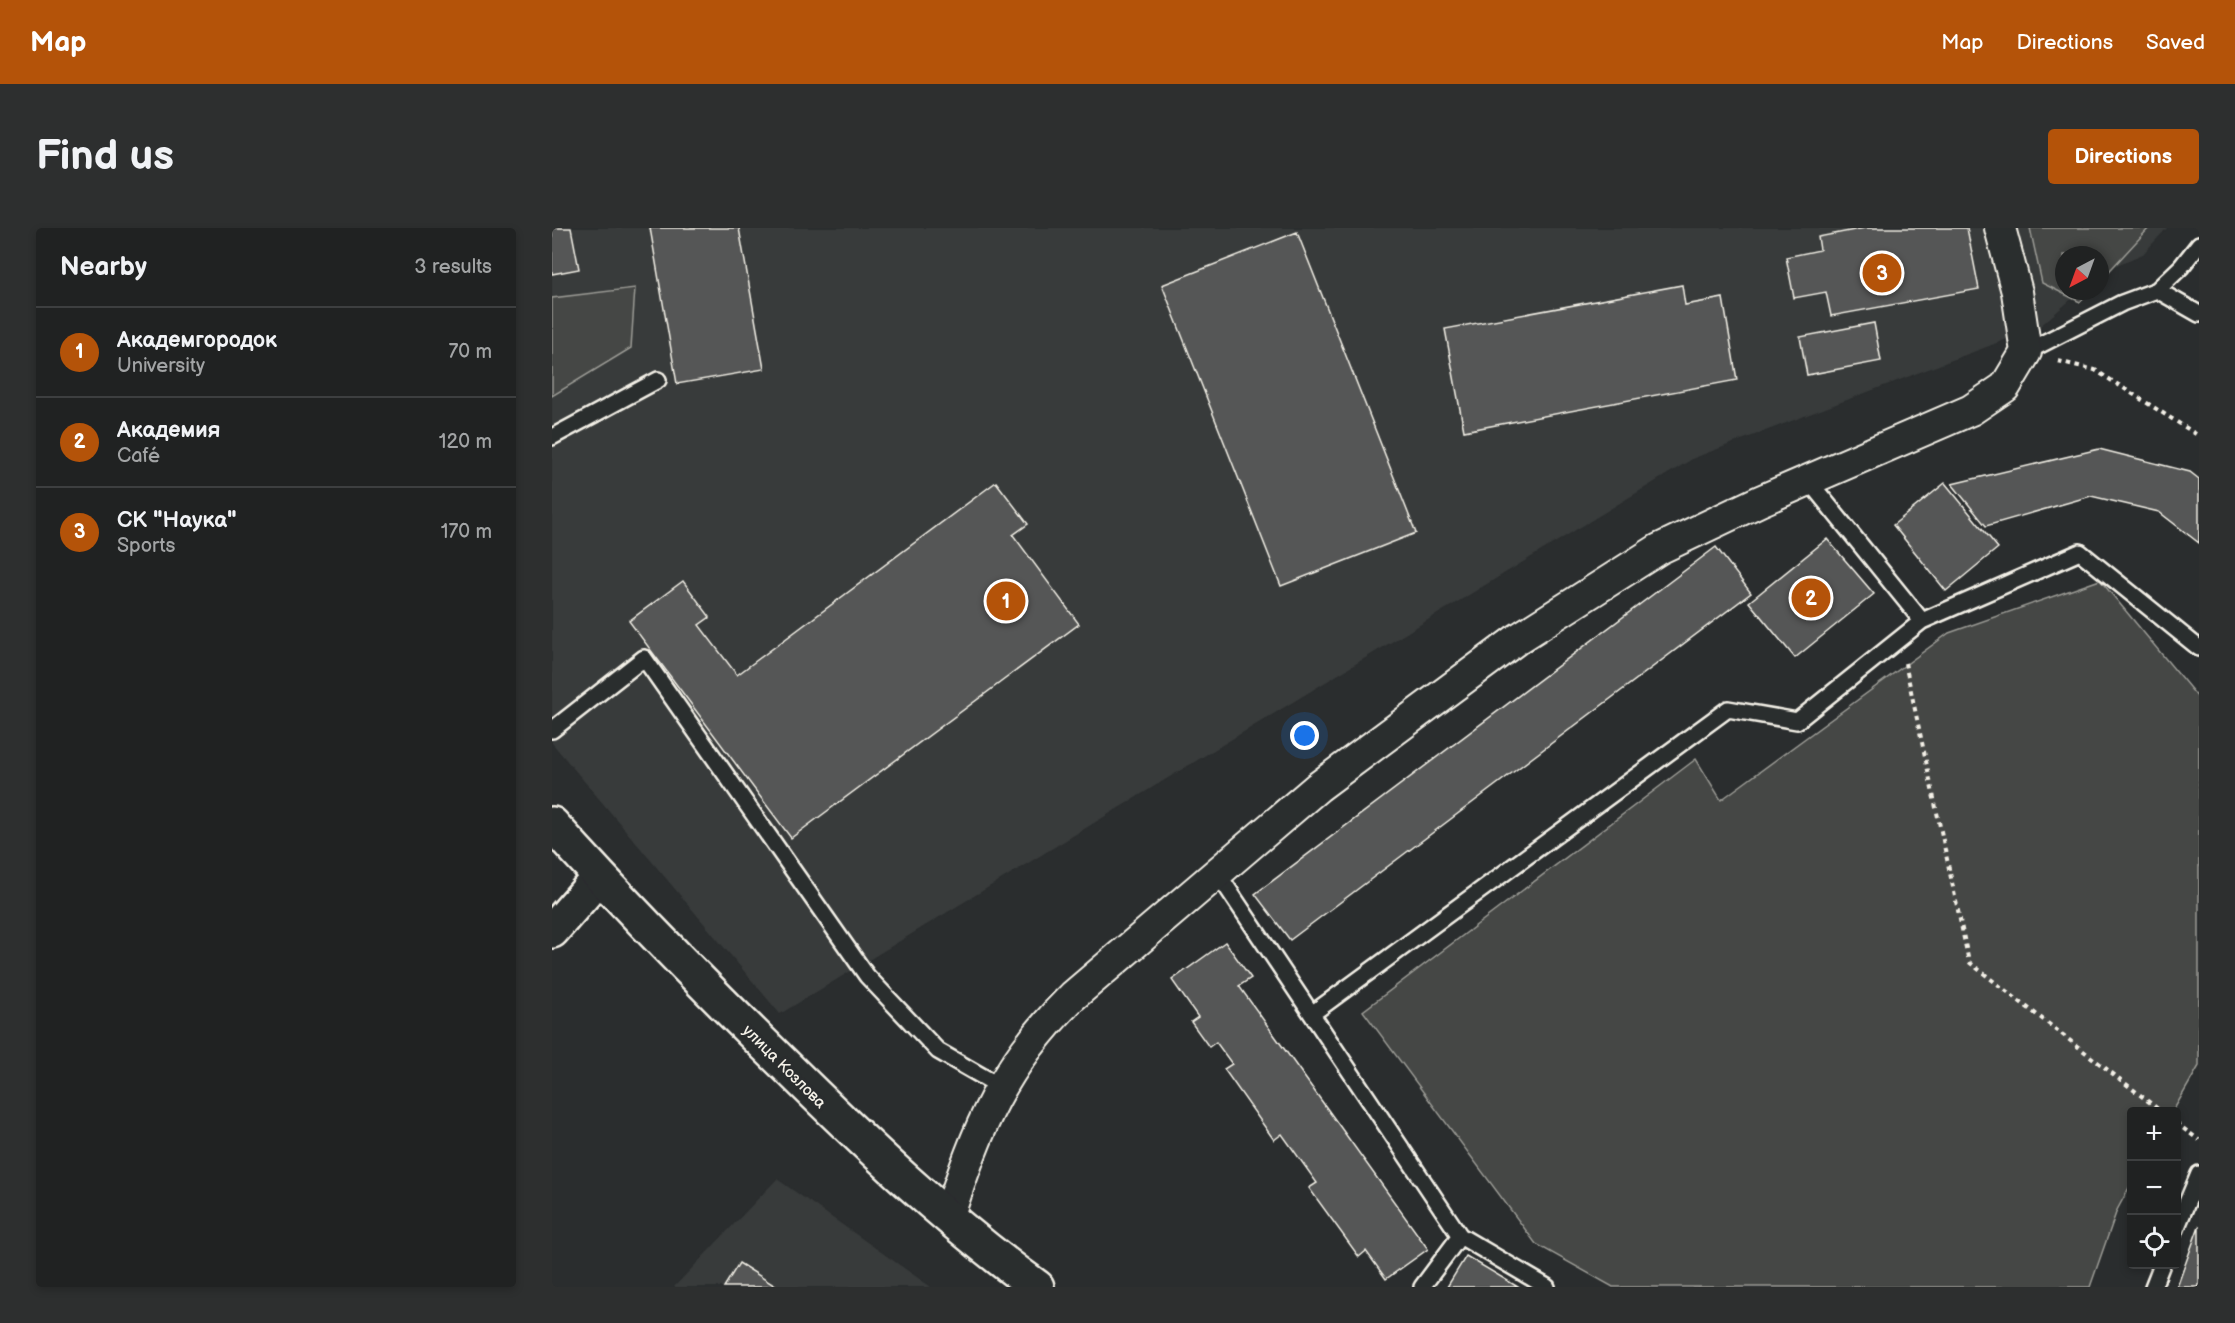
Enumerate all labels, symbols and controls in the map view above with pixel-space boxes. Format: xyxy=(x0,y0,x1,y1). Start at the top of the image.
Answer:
text: Map xyxy=(30,26,86,59)
text: Map xyxy=(1941,30,1984,55)
text: Directions xyxy=(2017,30,2113,55)
text: Saved xyxy=(2146,30,2205,55)
button: Directions xyxy=(2048,129,2199,184)
text: Find us xyxy=(36,131,174,182)
north arrow xyxy=(2055,246,2109,300)
pin: 3 xyxy=(1862,250,1902,296)
text: Nearby xyxy=(60,252,147,283)
text: 3 results xyxy=(414,255,492,279)
text: Академгородок xyxy=(117,327,277,354)
text: 1 xyxy=(75,340,84,364)
text: 70 m xyxy=(448,340,492,364)
text: University xyxy=(117,354,205,378)
text: Академия xyxy=(117,417,220,444)
text: 2 xyxy=(74,430,85,454)
text: 120 m xyxy=(439,430,492,454)
text: Café xyxy=(117,444,160,468)
text: СК "Наука" xyxy=(117,507,237,534)
text: 3 xyxy=(74,520,85,544)
text: 170 m xyxy=(441,520,492,544)
text: Sports xyxy=(117,534,175,558)
pin: 2 xyxy=(1792,576,1830,620)
pin: 1 xyxy=(986,578,1026,623)
your location xyxy=(1290,721,1319,750)
street label: улица Козлова xyxy=(738,1021,830,1113)
map controls xyxy=(2127,1107,2181,1269)
button: + xyxy=(2127,1107,2181,1161)
button: − xyxy=(2127,1161,2181,1215)
button: locate xyxy=(2127,1215,2181,1269)

